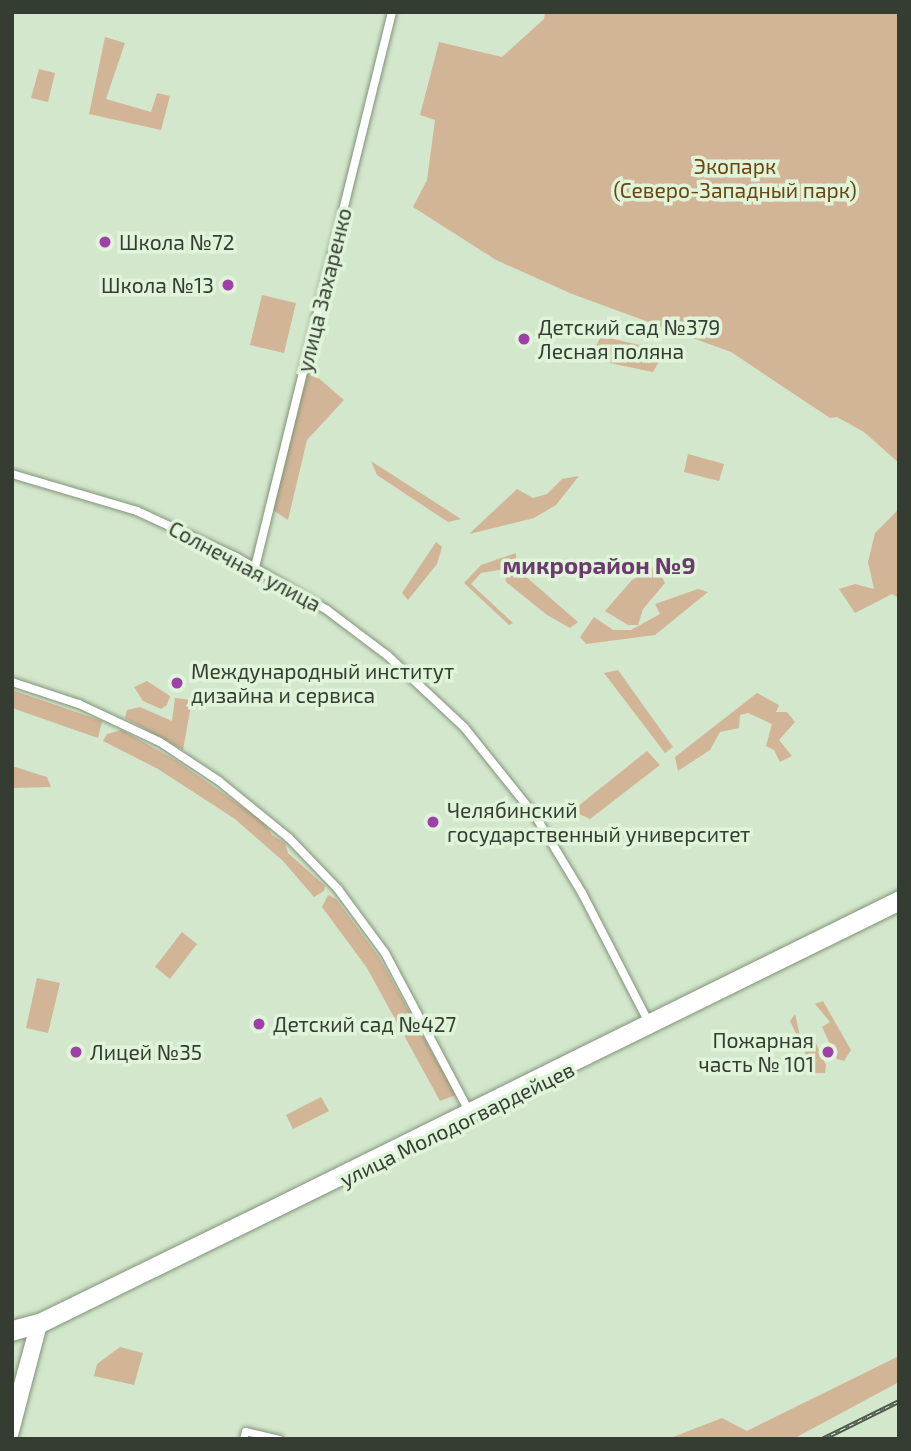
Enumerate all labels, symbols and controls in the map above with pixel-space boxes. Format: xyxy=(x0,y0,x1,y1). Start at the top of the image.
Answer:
park label: Экопарк (Северо-Западный парк) xyxy=(613,153,857,203)
street label: улица Захаренко xyxy=(291,205,357,375)
place label: Школа №72 xyxy=(119,229,235,255)
marker: Школа №72 xyxy=(97,234,113,250)
place label: Школа №13 xyxy=(101,272,214,298)
marker: Школа №13 xyxy=(220,277,236,293)
place label: Детский сад №379 Лесная поляна xyxy=(538,314,720,364)
marker: Детский сад №379 Лесная поляна xyxy=(516,331,532,347)
street label: Солнечная улица xyxy=(165,515,325,617)
district label: микрорайон №9 xyxy=(502,551,696,579)
place label: Международный институт дизайна и сервиса xyxy=(191,658,454,708)
marker: Международный институт дизайна и сервиса xyxy=(169,675,185,691)
place label: Челябинский государственный университет xyxy=(447,797,750,847)
marker: Челябинский государственный университет xyxy=(425,814,441,830)
place label: Детский сад №427 xyxy=(273,1011,456,1037)
marker: Детский сад №427 xyxy=(251,1016,267,1032)
place label: Пожарная часть № 101 xyxy=(699,1027,814,1077)
place label: Лицей №35 xyxy=(90,1039,202,1065)
marker: Лицей №35 xyxy=(68,1044,84,1060)
marker: Пожарная часть № 101 xyxy=(820,1044,836,1060)
street label: улица Молодогвардейцев xyxy=(336,1056,578,1192)

